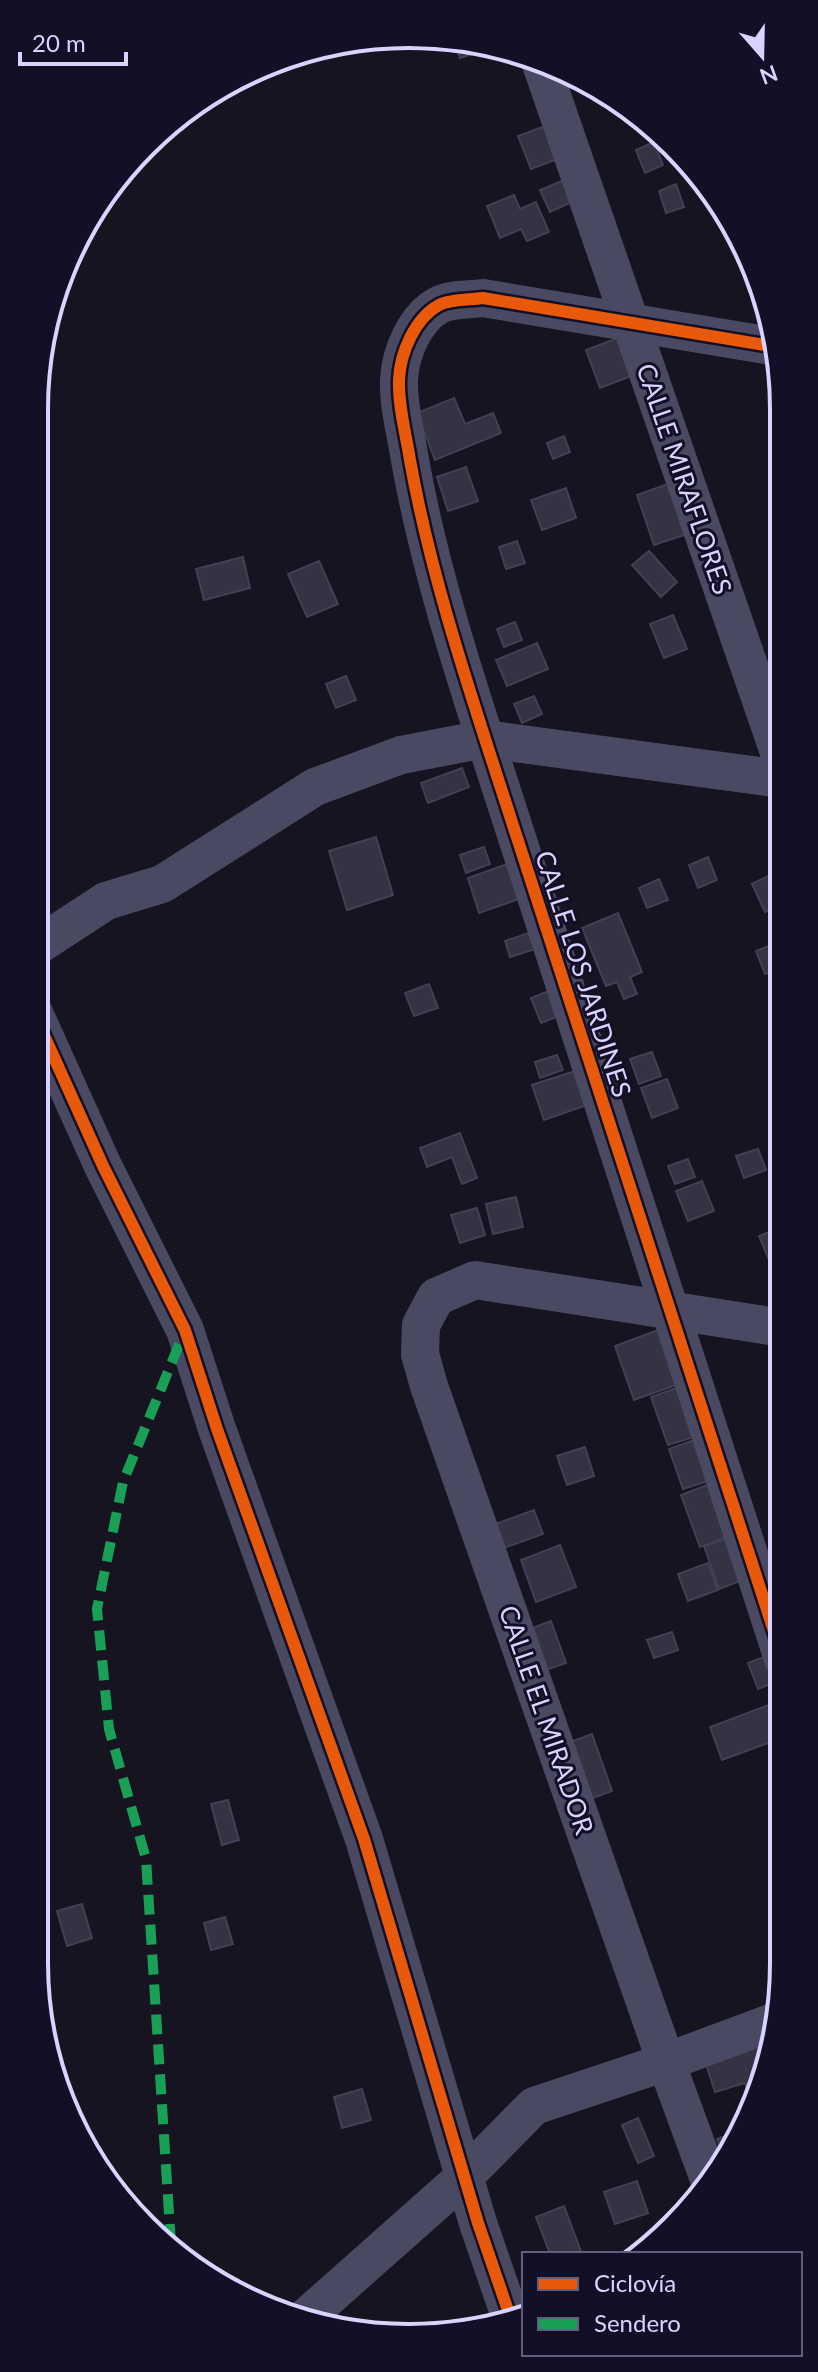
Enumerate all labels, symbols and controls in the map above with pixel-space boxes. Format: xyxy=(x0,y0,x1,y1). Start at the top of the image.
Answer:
scale bar xyxy=(20,16,126,66)
north arrow xyxy=(722,16,802,96)
text: 20 m xyxy=(32,28,86,57)
text: N xyxy=(756,60,782,91)
street label: CALLE MIRAFLORES xyxy=(630,359,739,598)
street label: CALLE LOS JARDINES xyxy=(529,846,639,1101)
street label: CALLE EL MIRADOR xyxy=(493,1601,601,1839)
legend xyxy=(522,2252,802,2356)
text: Ciclovía xyxy=(594,2268,676,2297)
text: Sendero xyxy=(594,2308,681,2337)

